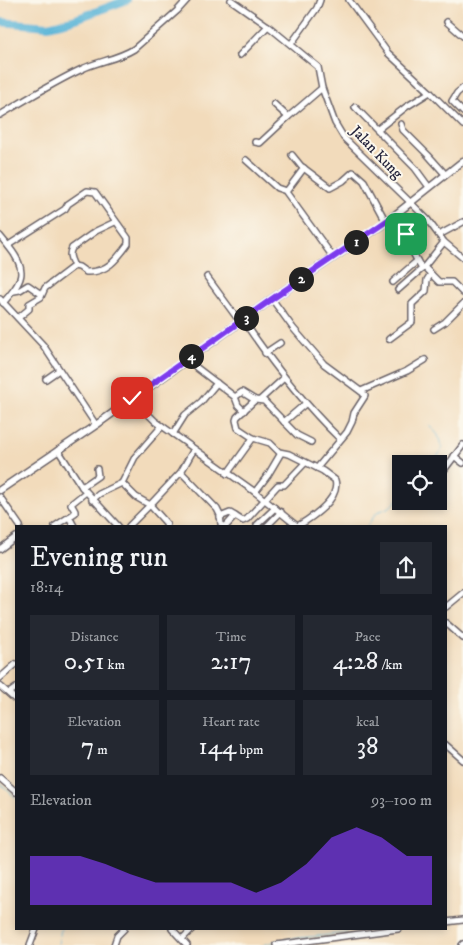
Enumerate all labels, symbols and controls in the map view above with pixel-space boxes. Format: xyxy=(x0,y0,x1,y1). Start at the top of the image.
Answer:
street label: Jalan Kung xyxy=(345,120,407,183)
pin xyxy=(385,213,427,255)
icon: arrive xyxy=(392,220,420,248)
pin: 1 xyxy=(344,230,368,254)
text: 1 xyxy=(354,233,359,251)
pin: 2 xyxy=(288,266,314,292)
text: 2 xyxy=(298,270,305,288)
pin: 3 xyxy=(234,306,258,330)
text: 3 xyxy=(244,309,249,327)
pin: 4 xyxy=(178,344,204,368)
text: 4 xyxy=(187,347,196,365)
pin xyxy=(111,377,153,419)
icon: check xyxy=(118,384,146,412)
map controls xyxy=(392,455,447,510)
button: locate xyxy=(392,455,447,510)
text: Evening run xyxy=(30,540,168,575)
button: share xyxy=(380,542,432,594)
text: 18:14 xyxy=(30,577,63,597)
text: Distance xyxy=(70,628,118,646)
text: Time xyxy=(216,628,246,646)
text: Pace xyxy=(355,628,381,646)
text: 0.51 xyxy=(64,646,104,677)
text: 2:17 xyxy=(210,646,252,677)
text: 4:28 xyxy=(333,646,378,677)
text: km xyxy=(104,656,125,674)
text: /km xyxy=(378,656,403,674)
text: Elevation xyxy=(67,713,121,731)
text: Heart rate xyxy=(202,713,260,731)
text: kcal xyxy=(356,713,379,731)
text: 7 xyxy=(81,731,94,762)
text: 144 xyxy=(198,731,236,762)
text: 38 xyxy=(357,731,379,762)
text: m xyxy=(94,741,108,759)
text: bpm xyxy=(236,741,264,759)
text: Elevation xyxy=(30,790,92,810)
text: 93–100 m xyxy=(371,790,432,810)

